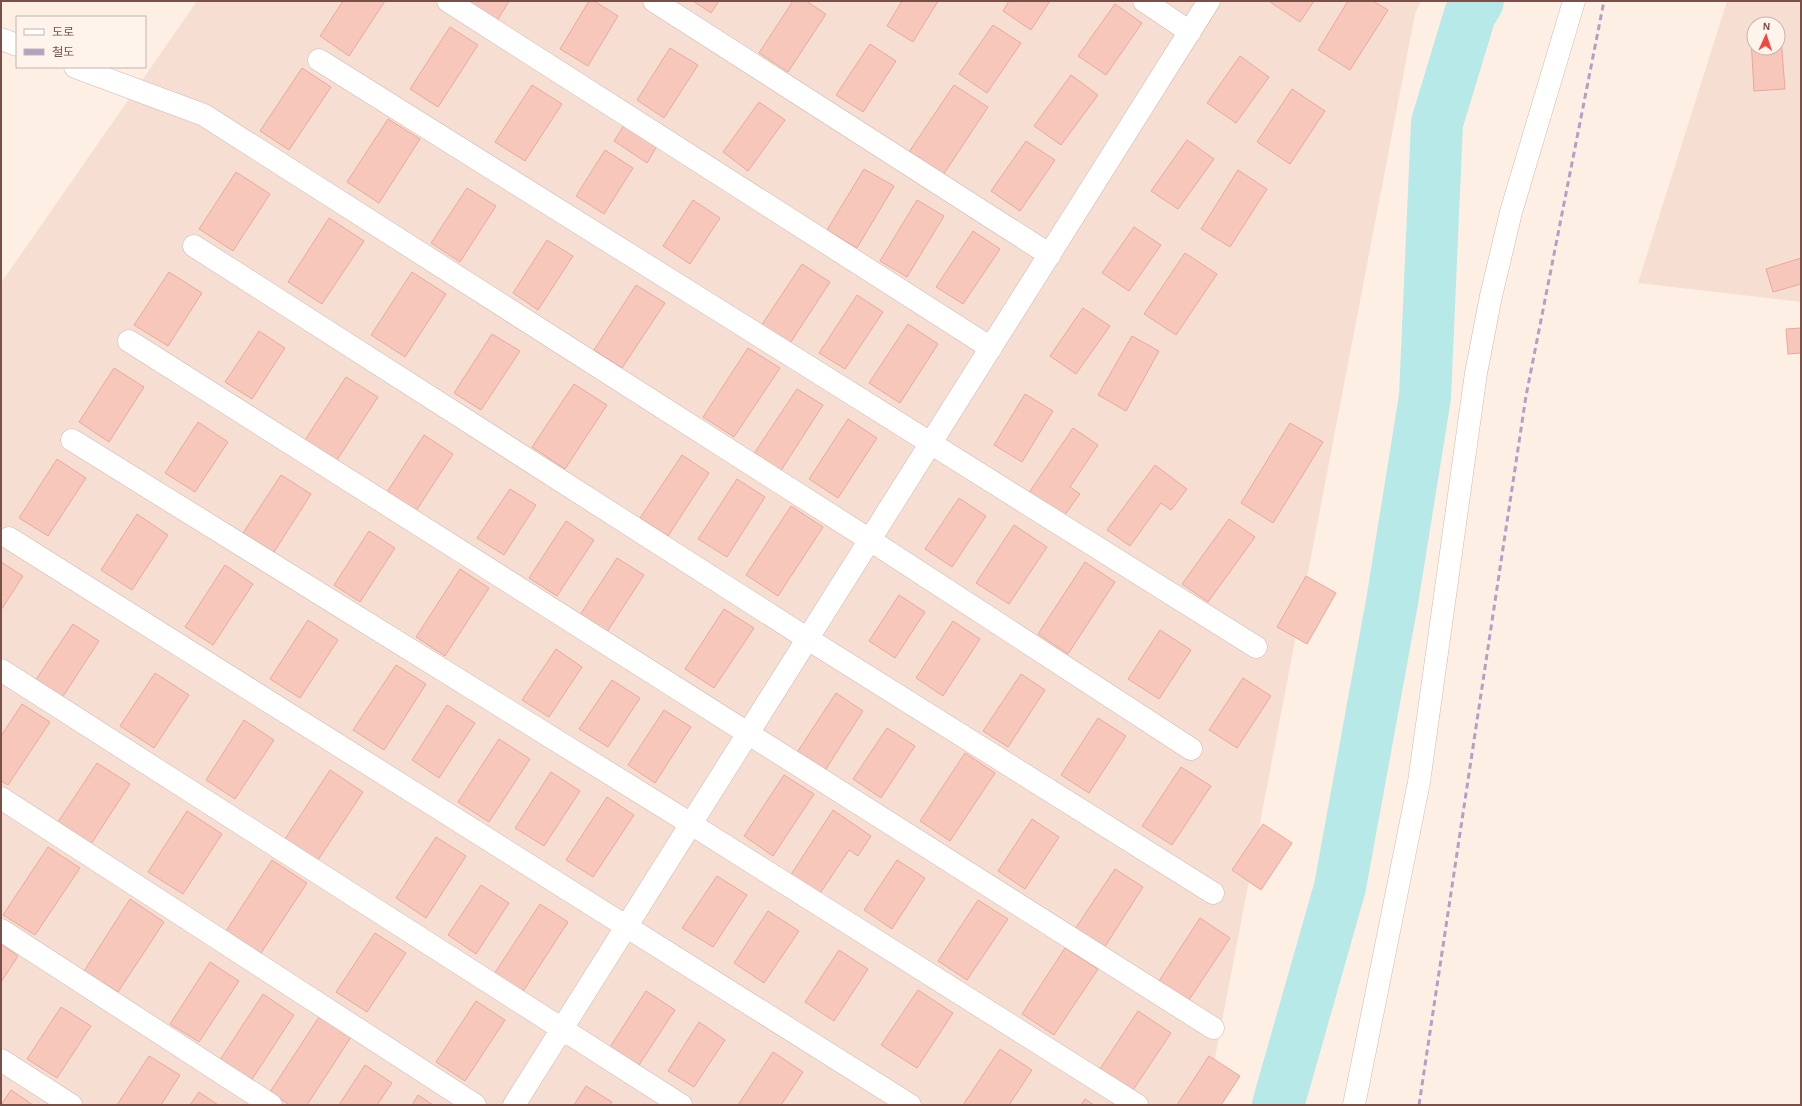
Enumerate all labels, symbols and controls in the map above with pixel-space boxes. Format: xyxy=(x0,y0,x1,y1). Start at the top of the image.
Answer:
legend xyxy=(16,16,146,68)
north arrow xyxy=(1746,16,1786,56)
text: N xyxy=(1762,21,1771,32)
text: 도로 xyxy=(52,26,74,38)
text: 철도 xyxy=(52,46,74,58)

